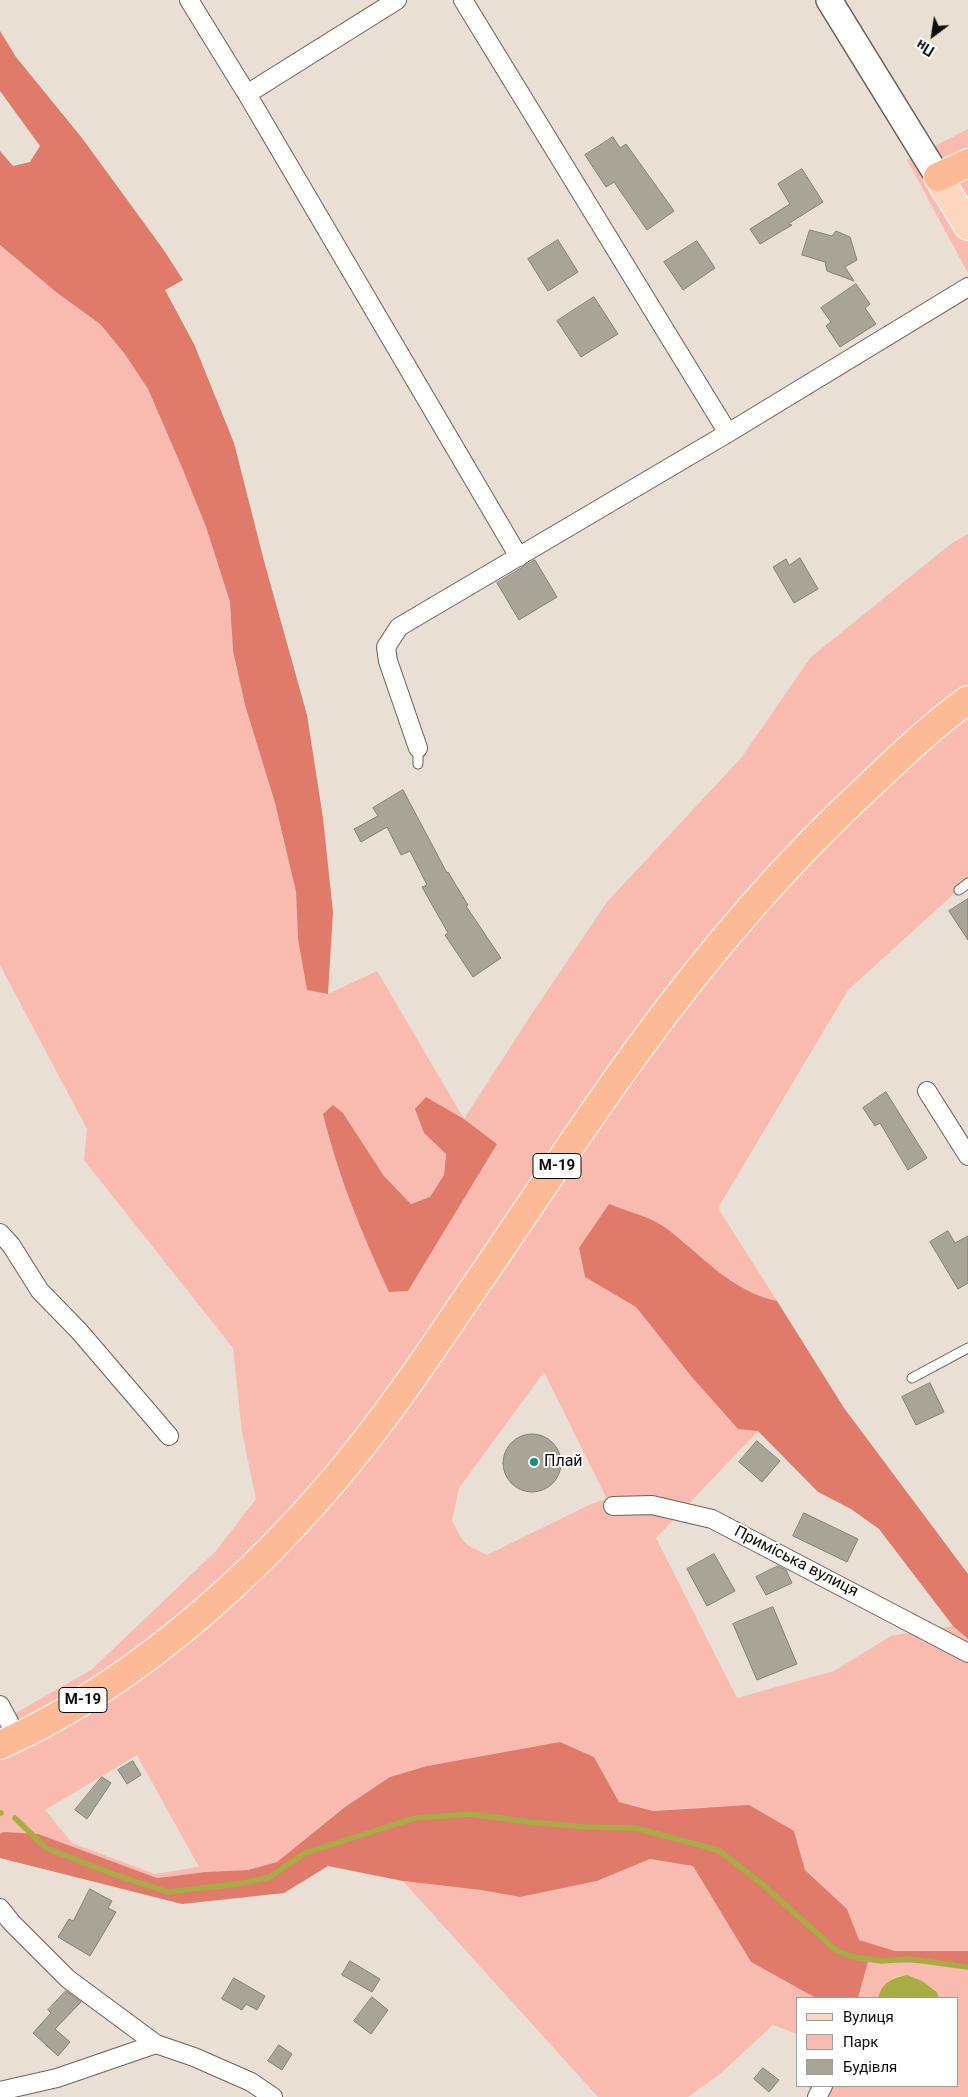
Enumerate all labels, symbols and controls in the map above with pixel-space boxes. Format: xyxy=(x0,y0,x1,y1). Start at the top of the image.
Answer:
north arrow xyxy=(908,10,958,60)
text: Пн xyxy=(914,36,937,59)
road number: М-19 xyxy=(533,1154,581,1178)
place label: Плай xyxy=(544,1452,583,1472)
marker: Плай xyxy=(528,1456,540,1468)
street label: Приміська вулиця xyxy=(731,1522,861,1602)
road number: М-19 xyxy=(59,1688,107,1712)
legend xyxy=(796,1997,958,2087)
text: Вулиця xyxy=(843,2008,894,2026)
text: Парк xyxy=(843,2033,878,2051)
text: Будівля xyxy=(843,2058,897,2076)

